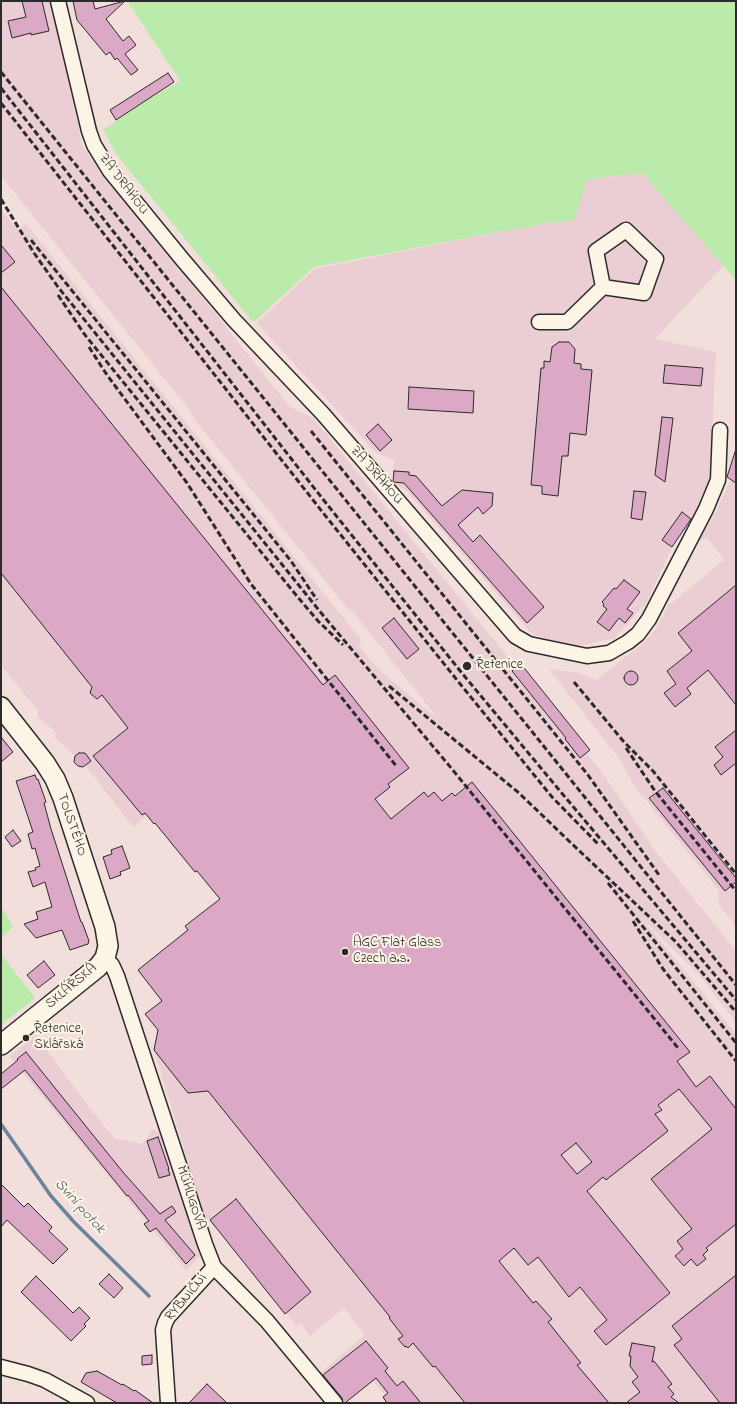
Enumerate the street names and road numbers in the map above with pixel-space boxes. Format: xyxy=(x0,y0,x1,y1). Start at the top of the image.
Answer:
street label: ZA DRAHOU xyxy=(95,151,151,219)
street label: ZA DRAHOU xyxy=(346,443,406,509)
street label: TOLSTÉHO xyxy=(52,791,90,859)
street label: SKLÁŘSKÁ xyxy=(43,961,101,1013)
street label: MÜHLIGOVA xyxy=(172,1164,208,1232)
street label: RYBNIČNÍ xyxy=(162,1271,212,1325)

